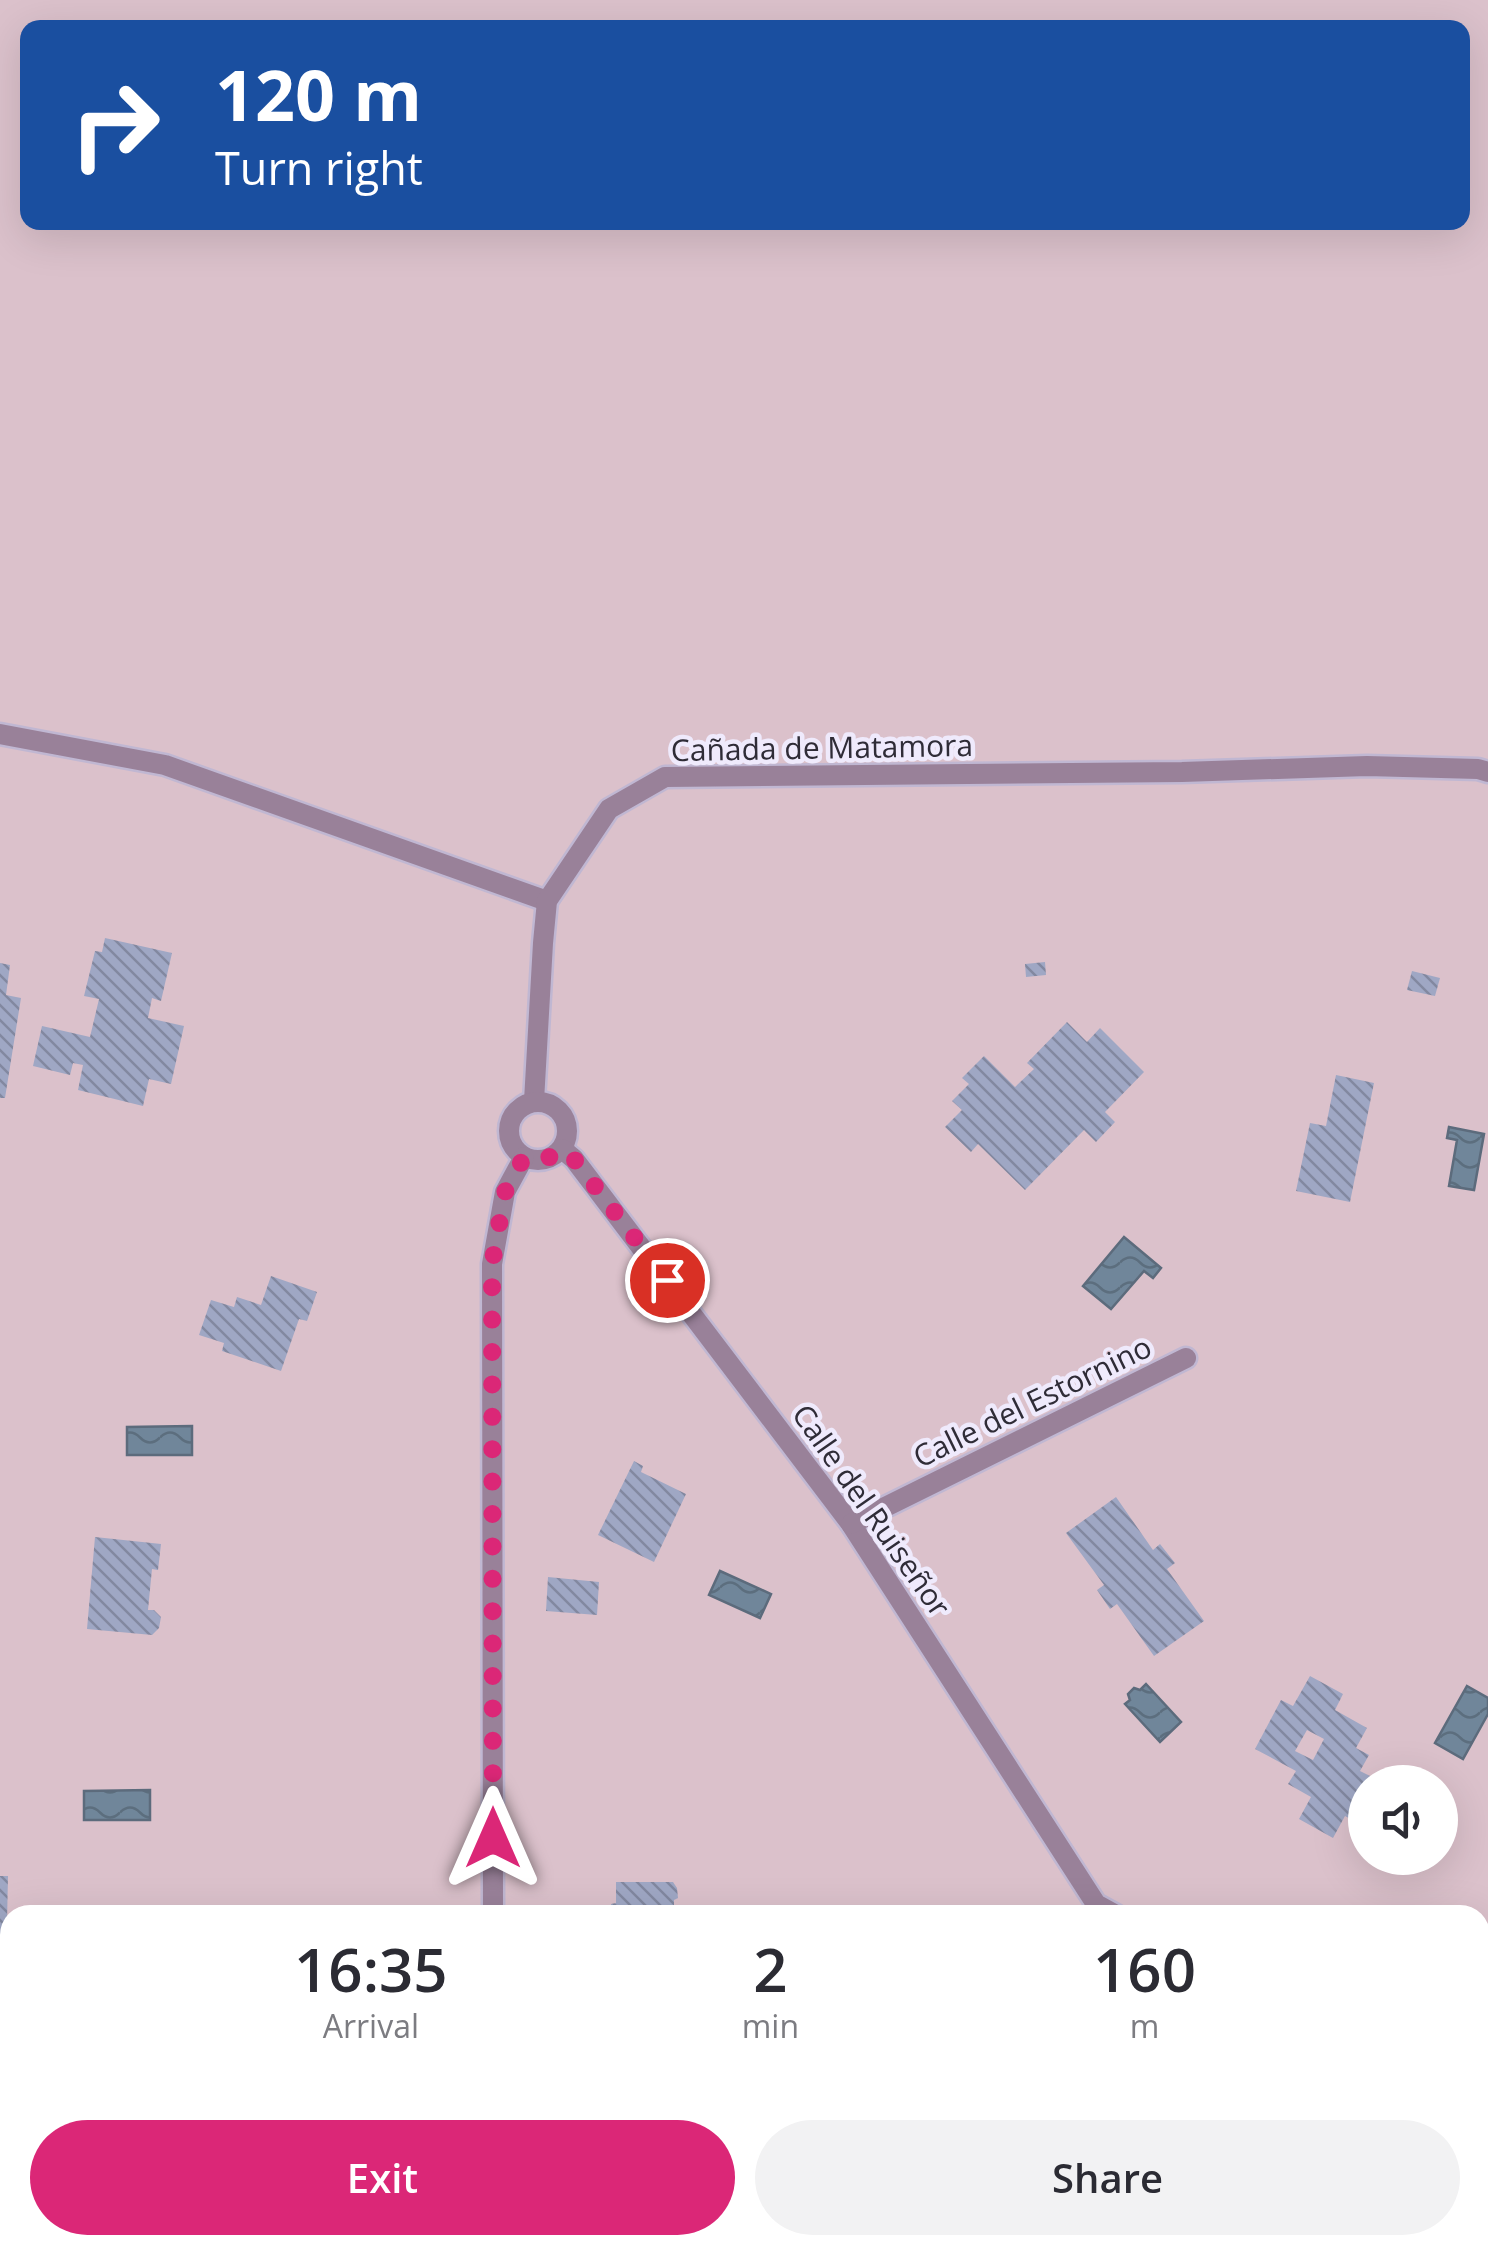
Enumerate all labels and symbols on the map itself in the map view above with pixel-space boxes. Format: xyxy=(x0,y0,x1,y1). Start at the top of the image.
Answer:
street label: Cañada de Matamora xyxy=(671,724,973,770)
pin xyxy=(625,1238,710,1323)
street label: Calle del Estornino xyxy=(906,1326,1158,1476)
street label: Calle del Ruiseñor xyxy=(783,1396,961,1624)
position arrow xyxy=(441,1786,545,1890)

